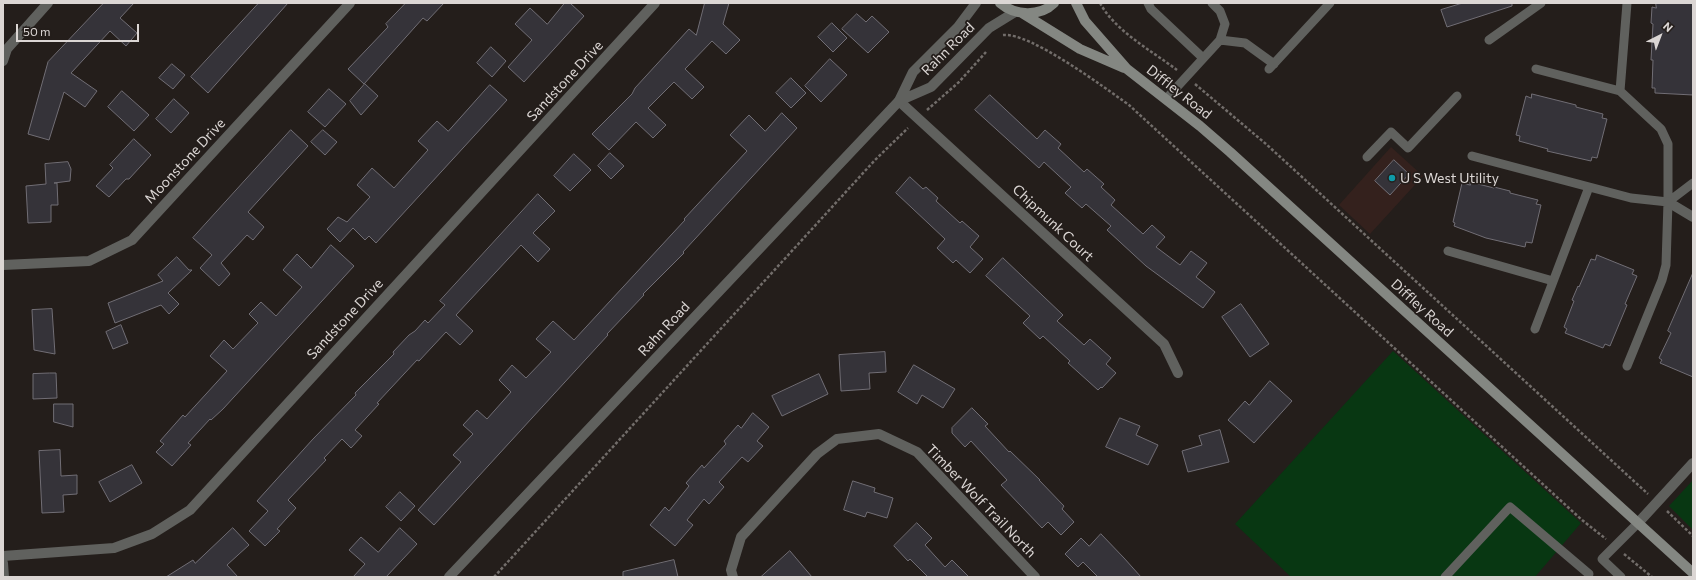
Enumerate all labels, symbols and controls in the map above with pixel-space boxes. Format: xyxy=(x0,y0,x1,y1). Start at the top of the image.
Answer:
scale bar xyxy=(18,16,141,42)
north arrow xyxy=(1640,16,1680,56)
street label: Rahn Road xyxy=(918,19,978,79)
text: N xyxy=(1661,19,1676,34)
text: 50 m xyxy=(23,24,51,38)
street label: Sandstone Drive xyxy=(523,37,607,125)
street label: Diffley Road xyxy=(1143,61,1215,123)
street label: Moonstone Drive xyxy=(141,115,229,207)
place label: U S West Utility xyxy=(1400,170,1499,186)
marker: U S West Utility xyxy=(1387,173,1397,183)
street label: Chipmunk Court xyxy=(1009,181,1097,265)
street label: Sandstone Drive xyxy=(303,275,387,363)
street label: Diffley Road xyxy=(1387,276,1457,340)
street label: Rahn Road xyxy=(635,298,693,360)
street label: Timber Wolf Trail North xyxy=(923,441,1039,561)

